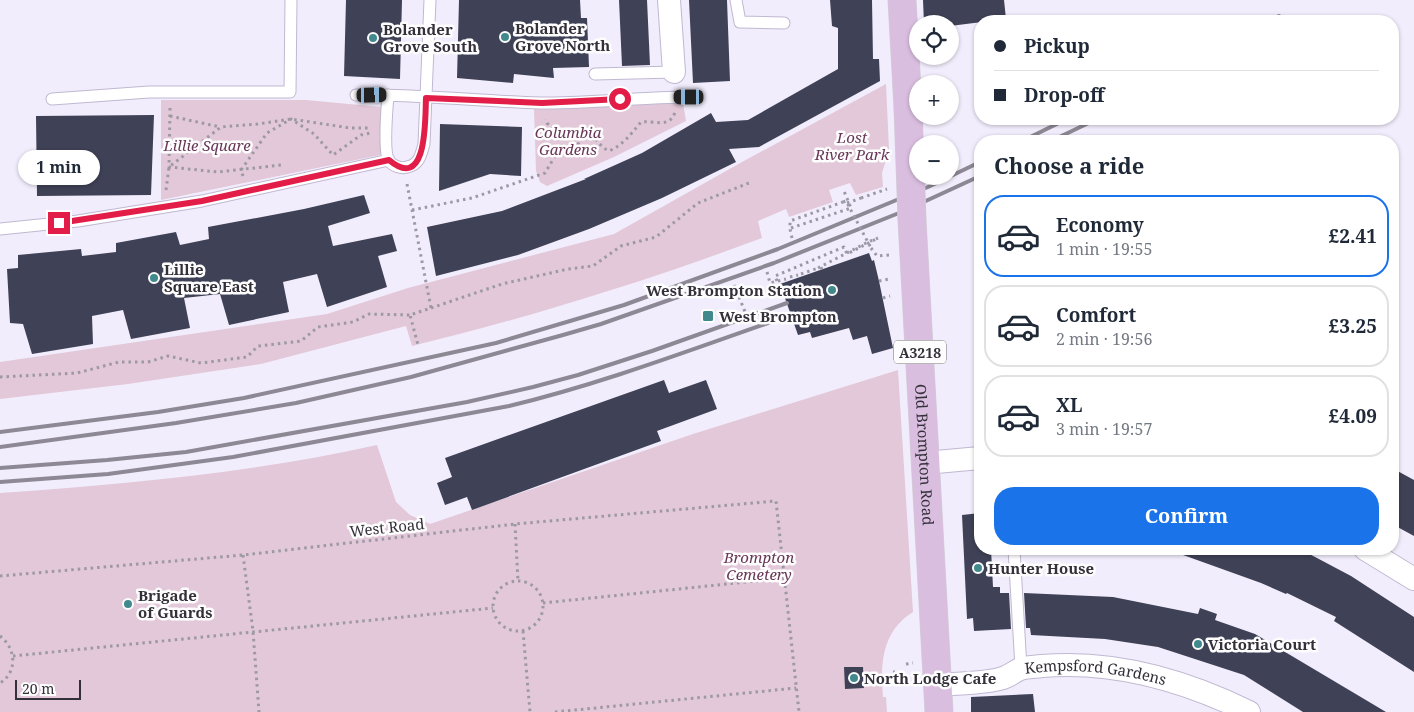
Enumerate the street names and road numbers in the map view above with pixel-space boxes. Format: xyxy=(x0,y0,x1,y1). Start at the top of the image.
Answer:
road number: A3218 xyxy=(894,341,946,364)
street label: Old Brompton Road xyxy=(911,383,939,526)
street label: West Road xyxy=(349,513,425,541)
street label: Kempsford Gardens xyxy=(1024,655,1169,689)

